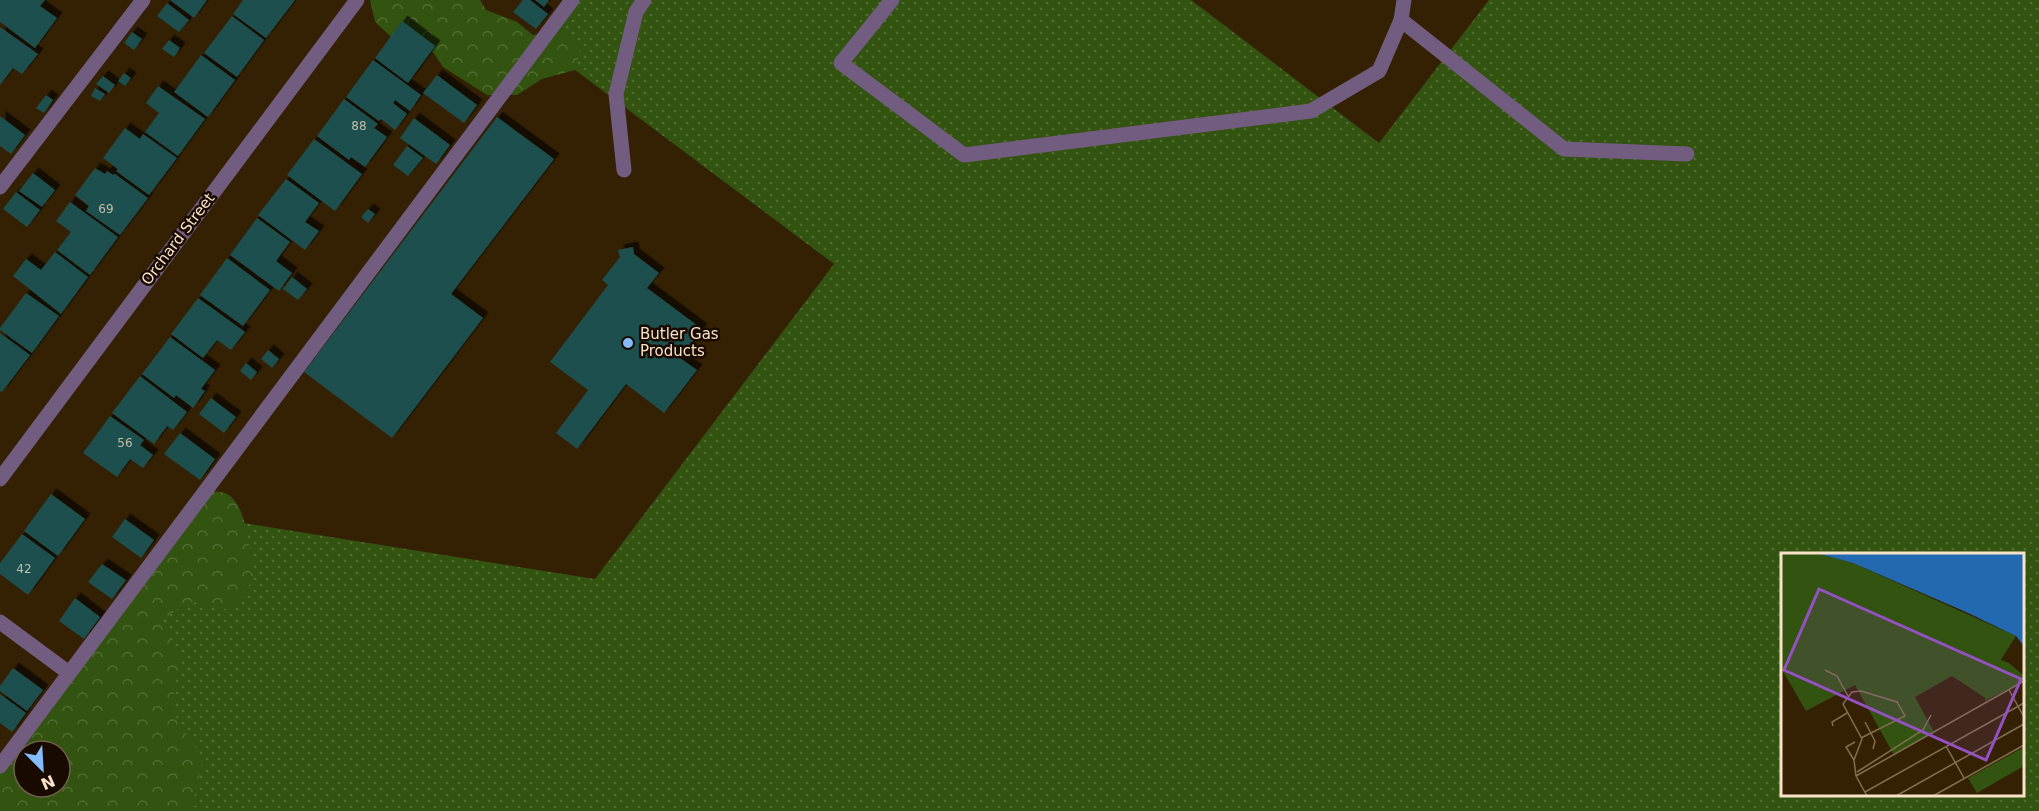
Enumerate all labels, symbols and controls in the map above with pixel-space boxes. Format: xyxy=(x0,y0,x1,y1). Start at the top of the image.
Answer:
house number: 88 xyxy=(351,119,367,133)
street label: Orchard Street xyxy=(138,189,218,288)
house number: 69 xyxy=(98,202,114,216)
place label: Butler Gas Products xyxy=(640,325,719,360)
marker: Butler Gas Products xyxy=(621,336,635,350)
house number: 56 xyxy=(117,436,133,450)
inset map xyxy=(1781,553,2024,796)
house number: 42 xyxy=(16,562,32,576)
north arrow xyxy=(12,739,72,799)
text: N xyxy=(38,771,58,794)

